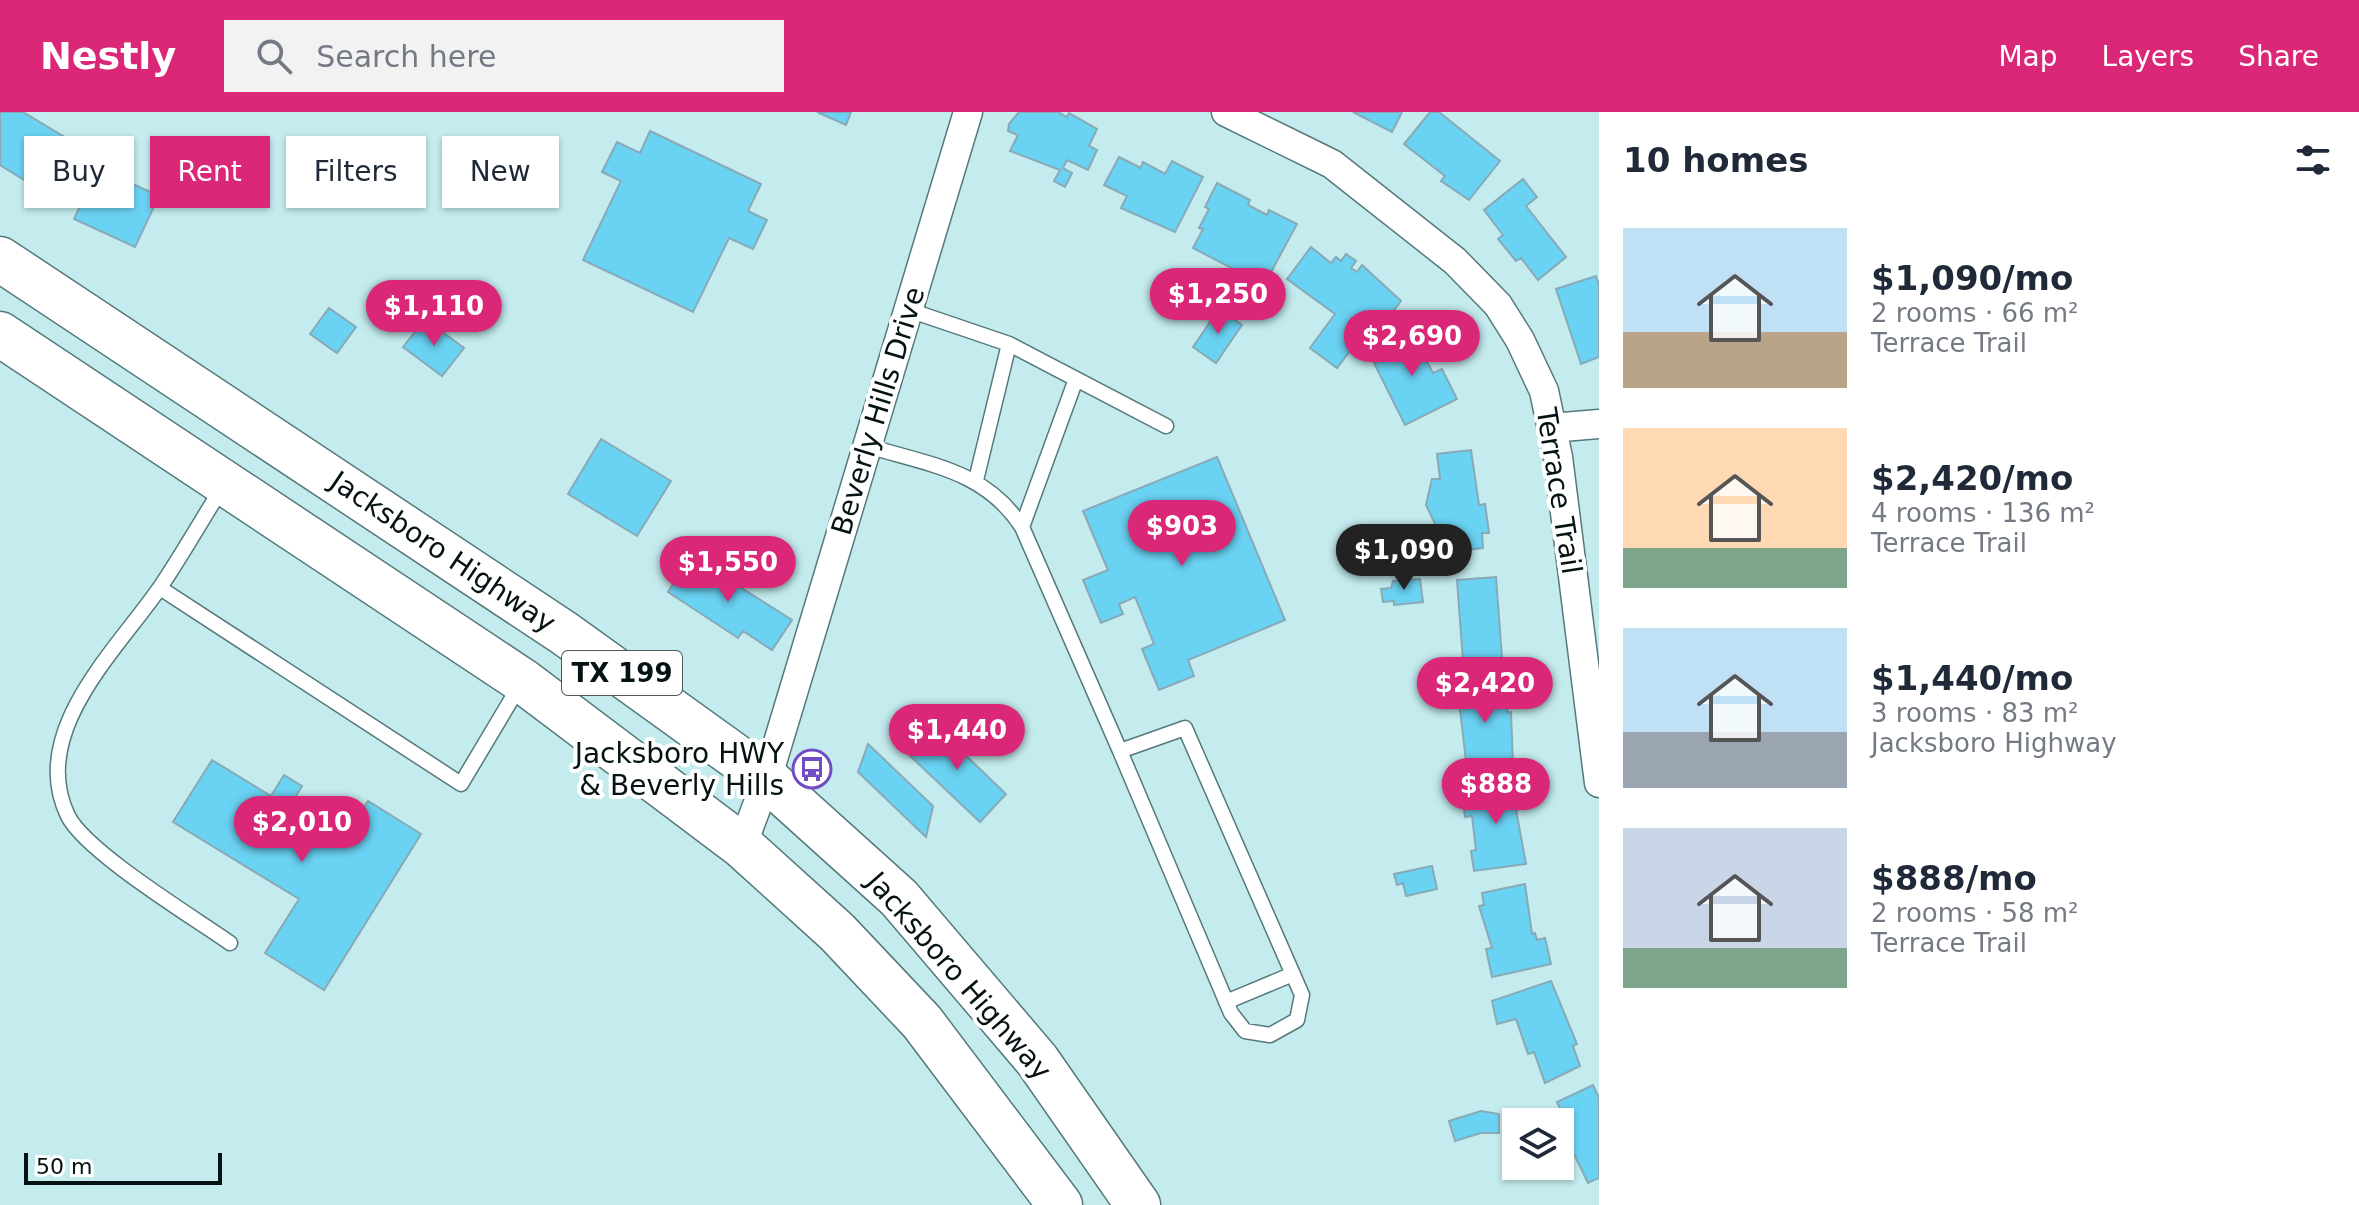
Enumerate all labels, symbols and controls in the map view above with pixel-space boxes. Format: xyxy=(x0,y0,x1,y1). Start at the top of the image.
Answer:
search box xyxy=(224,20,784,92)
text: Nestly xyxy=(40,34,176,78)
icon: search xyxy=(252,34,296,78)
text: Search here xyxy=(316,39,496,74)
text: Map xyxy=(1998,40,2058,73)
text: Layers xyxy=(2102,40,2194,73)
text: Share xyxy=(2238,40,2319,73)
chip: Buy xyxy=(24,136,134,208)
chip: Rent xyxy=(150,136,270,208)
chip: Filters xyxy=(286,136,426,208)
chip: New xyxy=(442,136,559,208)
icon: filters xyxy=(2291,138,2335,182)
text: 10 homes xyxy=(1623,140,1808,180)
text: $1,090/mo xyxy=(1871,258,2073,298)
icon: home xyxy=(1687,260,1783,356)
pin: $1,250 xyxy=(1153,268,1283,336)
text: $1,250 xyxy=(1168,279,1268,309)
pin: $1,110 xyxy=(369,280,499,348)
street label: Beverly Hills Drive xyxy=(825,283,931,539)
text: $1,110 xyxy=(384,291,484,321)
text: 2 rooms · 66 m² xyxy=(1871,298,2079,328)
pin: $2,690 xyxy=(1347,310,1477,378)
text: $2,690 xyxy=(1362,321,1462,351)
text: Terrace Trail xyxy=(1871,328,2027,358)
street label: Terrace Trail xyxy=(1529,404,1588,577)
text: $2,420/mo xyxy=(1871,458,2073,498)
icon: home xyxy=(1687,460,1783,556)
street label: Jacksboro Highway xyxy=(323,463,562,640)
text: 4 rooms · 136 m² xyxy=(1871,498,2095,528)
pin: $903 xyxy=(1135,500,1229,568)
text: $903 xyxy=(1146,511,1218,541)
pin: $1,090 xyxy=(1339,524,1469,592)
text: Terrace Trail xyxy=(1871,528,2027,558)
text: $1,090 xyxy=(1354,535,1454,565)
pin: $1,550 xyxy=(663,536,793,604)
text: $1,550 xyxy=(678,547,778,577)
road number: TX 199 xyxy=(562,651,682,695)
pin: $2,420 xyxy=(1420,657,1550,725)
text: $1,440/mo xyxy=(1871,658,2073,698)
icon: home xyxy=(1687,660,1783,756)
text: $2,420 xyxy=(1435,668,1535,698)
text: 3 rooms · 83 m² xyxy=(1871,698,2079,728)
pin: $1,440 xyxy=(892,704,1022,772)
text: $1,440 xyxy=(907,715,1007,745)
text: Jacksboro Highway xyxy=(1871,728,2117,758)
place label: Jacksboro HWY & Beverly Hills xyxy=(573,737,785,802)
bus stop icon: Jacksboro HWY & Beverly Hills xyxy=(791,748,833,790)
pin: $888 xyxy=(1449,758,1543,826)
text: $888 xyxy=(1460,769,1532,799)
pin: $2,010 xyxy=(237,796,367,864)
text: $2,010 xyxy=(252,807,352,837)
text: $888/mo xyxy=(1871,858,2037,898)
icon: home xyxy=(1687,860,1783,956)
street label: Jacksboro Highway xyxy=(858,864,1058,1087)
text: 2 rooms · 58 m² xyxy=(1871,898,2079,928)
text: Terrace Trail xyxy=(1871,928,2027,958)
map controls xyxy=(1502,1108,1574,1180)
button: layers xyxy=(1502,1108,1574,1180)
scale bar xyxy=(24,1149,222,1185)
text: 50 m xyxy=(36,1154,92,1179)

